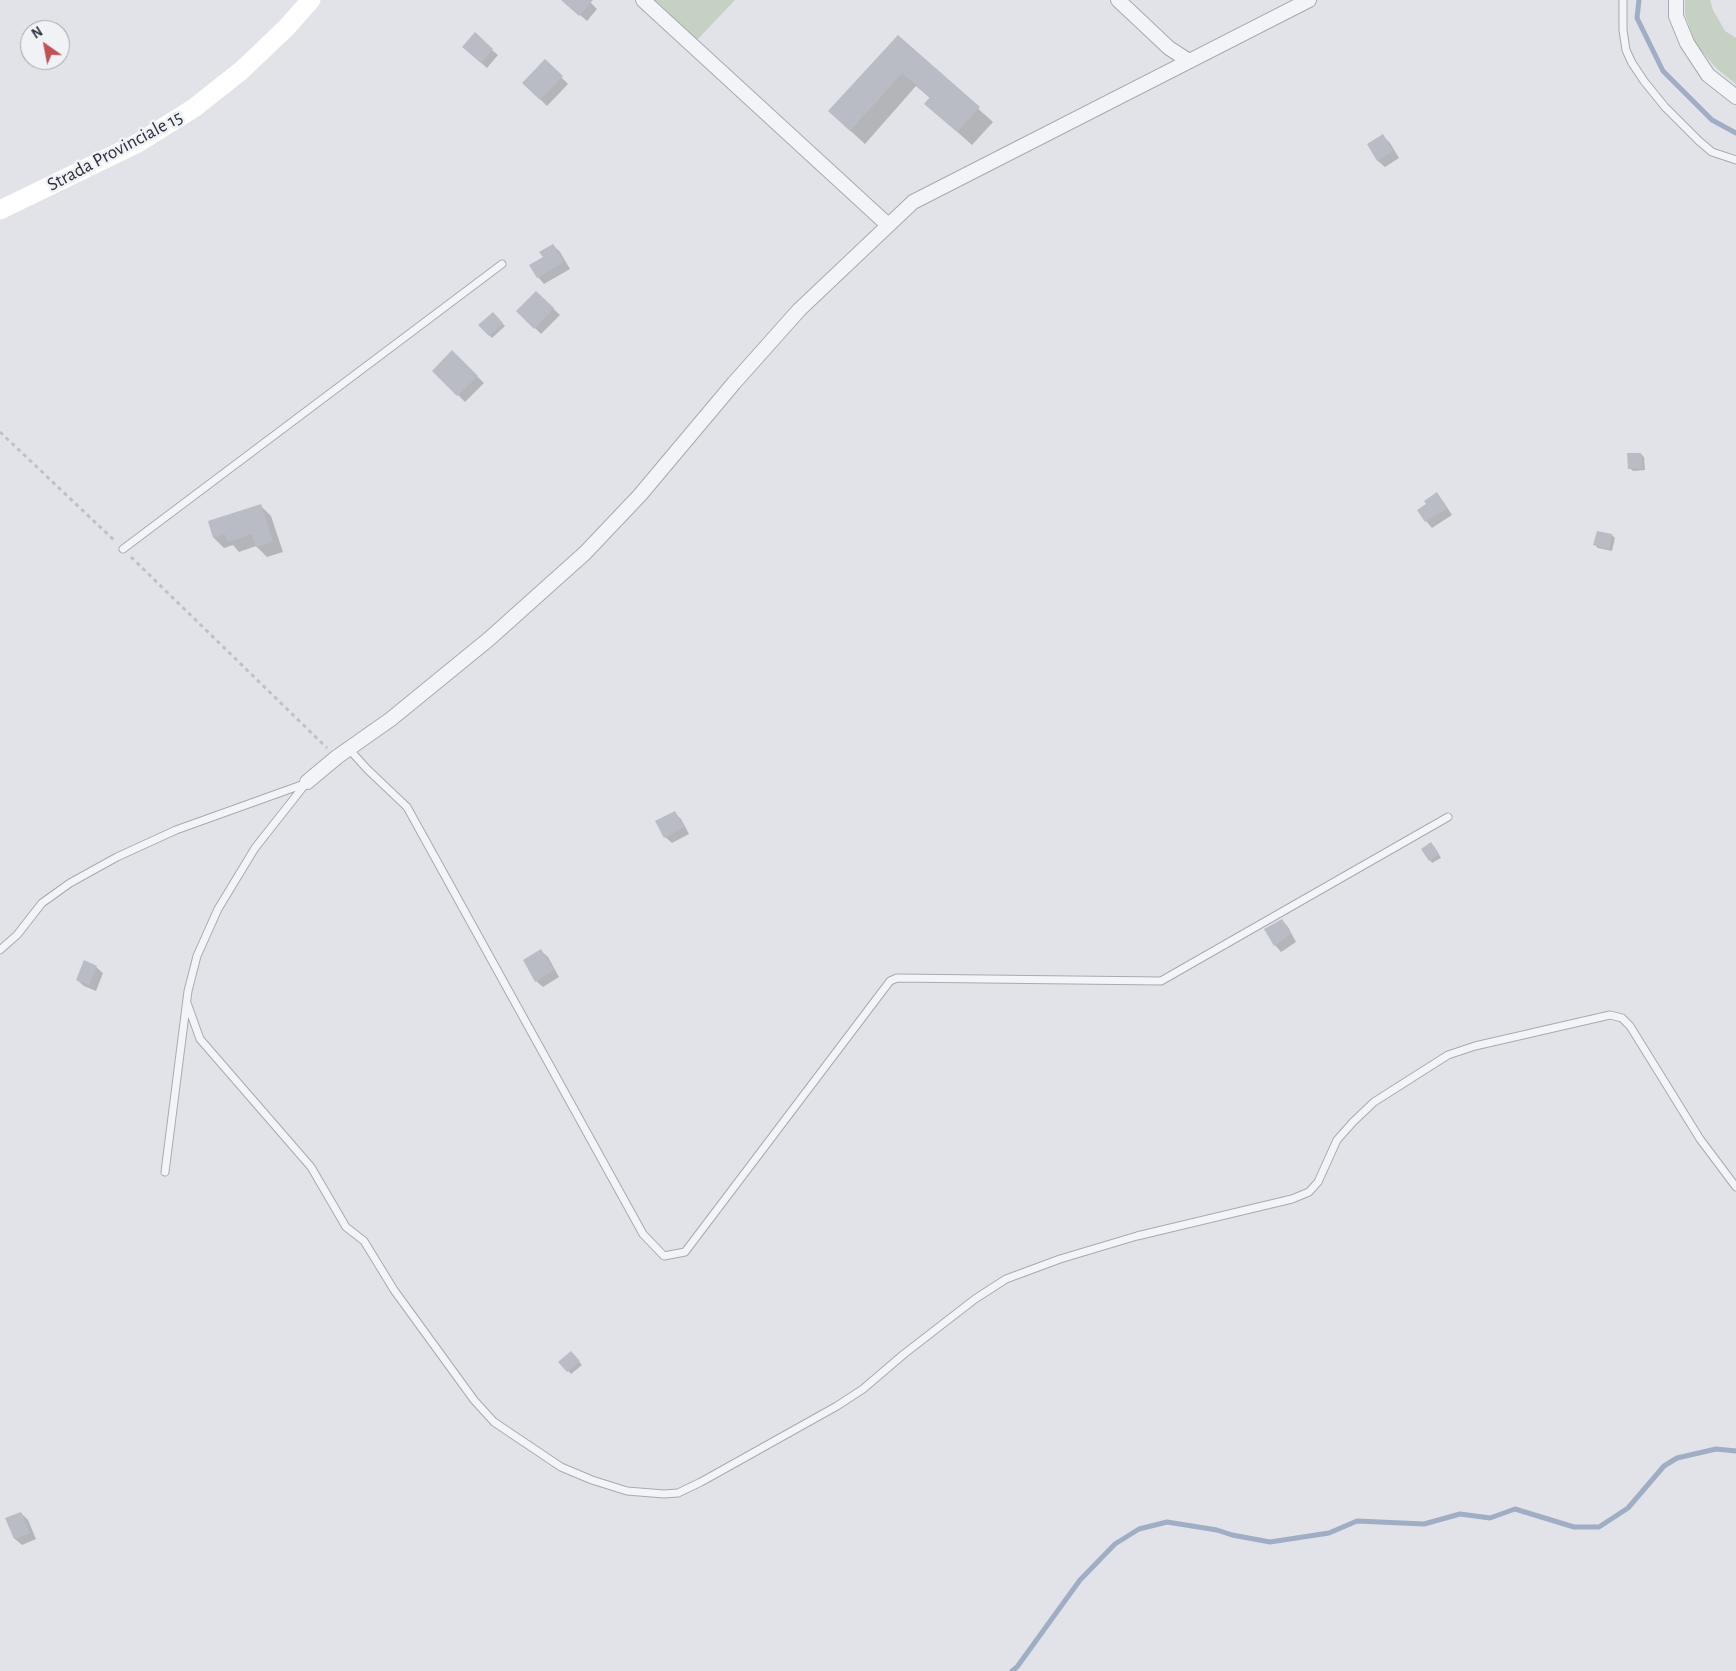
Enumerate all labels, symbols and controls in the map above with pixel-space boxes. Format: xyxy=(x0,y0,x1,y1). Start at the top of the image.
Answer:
north arrow xyxy=(20,20,70,70)
text: N xyxy=(29,25,45,42)
street label: Strada Provinciale 15 xyxy=(43,106,187,196)

